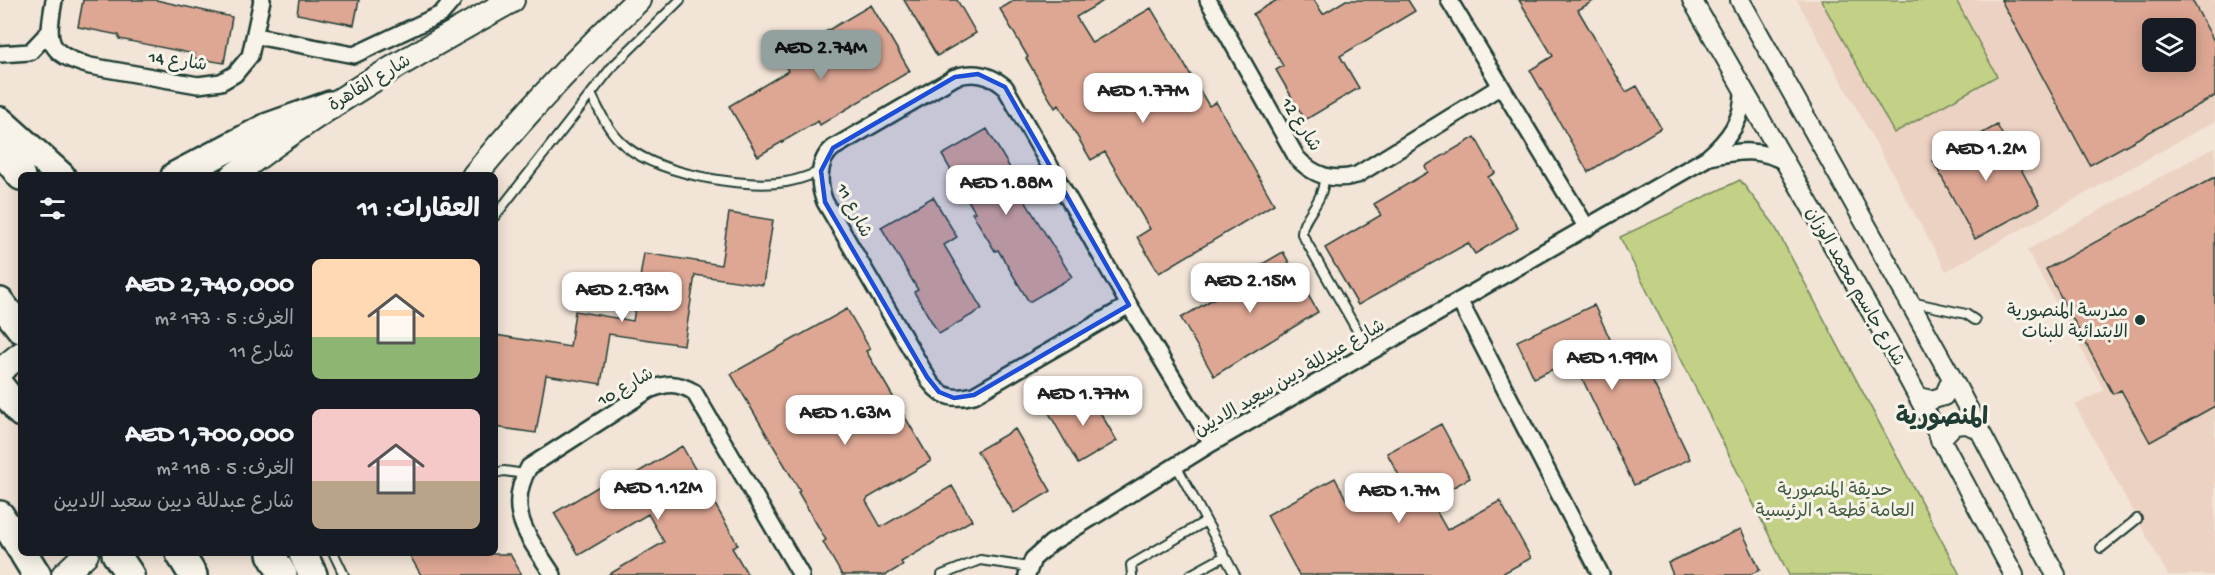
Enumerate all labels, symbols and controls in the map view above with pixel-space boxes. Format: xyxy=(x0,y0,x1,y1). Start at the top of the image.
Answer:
map controls xyxy=(2142,18,2196,72)
button: layers xyxy=(2142,18,2196,72)
pin: AED 2.74M xyxy=(752,30,890,81)
text: AED 2.74M xyxy=(775,38,867,61)
street label: شارع 14 xyxy=(146,48,208,77)
street label: شارع القاهرة xyxy=(325,51,415,117)
pin: AED 1.77M xyxy=(1074,73,1212,124)
text: AED 1.77M xyxy=(1097,81,1189,104)
street label: شارع 12 xyxy=(1275,94,1324,156)
pin: AED 1.2M xyxy=(1924,131,2048,182)
text: AED 1.2M xyxy=(1946,139,2026,162)
pin: AED 1.88M xyxy=(937,165,1075,216)
text: AED 1.88M xyxy=(960,173,1052,196)
street label: شارع 11 xyxy=(830,180,875,242)
icon: filters xyxy=(36,192,69,225)
text: العقارات: 11 xyxy=(358,196,480,227)
street label: شارع جاسم محمد الوزان xyxy=(1799,204,1908,371)
pin: AED 2.15M xyxy=(1181,263,1319,314)
text: AED 2,740,000 xyxy=(125,271,294,302)
text: AED 2.15M xyxy=(1205,271,1295,294)
pin: AED 2.93M xyxy=(553,272,691,323)
text: AED 2.93M xyxy=(576,280,668,303)
icon: home xyxy=(360,283,432,355)
place label: مدرسة المنصورية الابتدائية للبنات xyxy=(2007,302,2128,344)
text: الغرف: 5 · 173 m² xyxy=(155,309,294,332)
marker: مدرسة المنصورية الابتدائية للبنات xyxy=(2133,313,2147,327)
street label: شارع عبدللة ديين سعيد الاديين xyxy=(1191,316,1389,442)
pin: AED 1.99M xyxy=(1543,340,1681,391)
text: شارع 11 xyxy=(230,342,294,365)
text: AED 1.99M xyxy=(1567,348,1657,371)
street label: شارع 10 xyxy=(594,364,658,413)
pin: AED 1.77M xyxy=(1014,376,1152,427)
text: AED 1.77M xyxy=(1037,384,1129,407)
pin: AED 1.63M xyxy=(776,395,914,446)
text: AED 1.63M xyxy=(800,403,890,426)
district label: المنصورية xyxy=(1896,404,1988,434)
text: AED 1,700,000 xyxy=(125,421,294,452)
icon: home xyxy=(360,433,432,505)
text: الغرف: 5 · 118 m² xyxy=(157,459,294,482)
pin: AED 1.12M xyxy=(589,470,727,521)
pin: AED 1.7M xyxy=(1337,473,1461,524)
text: AED 1.12M xyxy=(614,478,702,501)
text: AED 1.7M xyxy=(1359,481,1439,504)
park label: حديقة المنصورية العامة قطعة 1 الرئيسية xyxy=(1756,481,1914,523)
text: شارع عبدللة ديين سعيد الاديين xyxy=(53,492,294,515)

